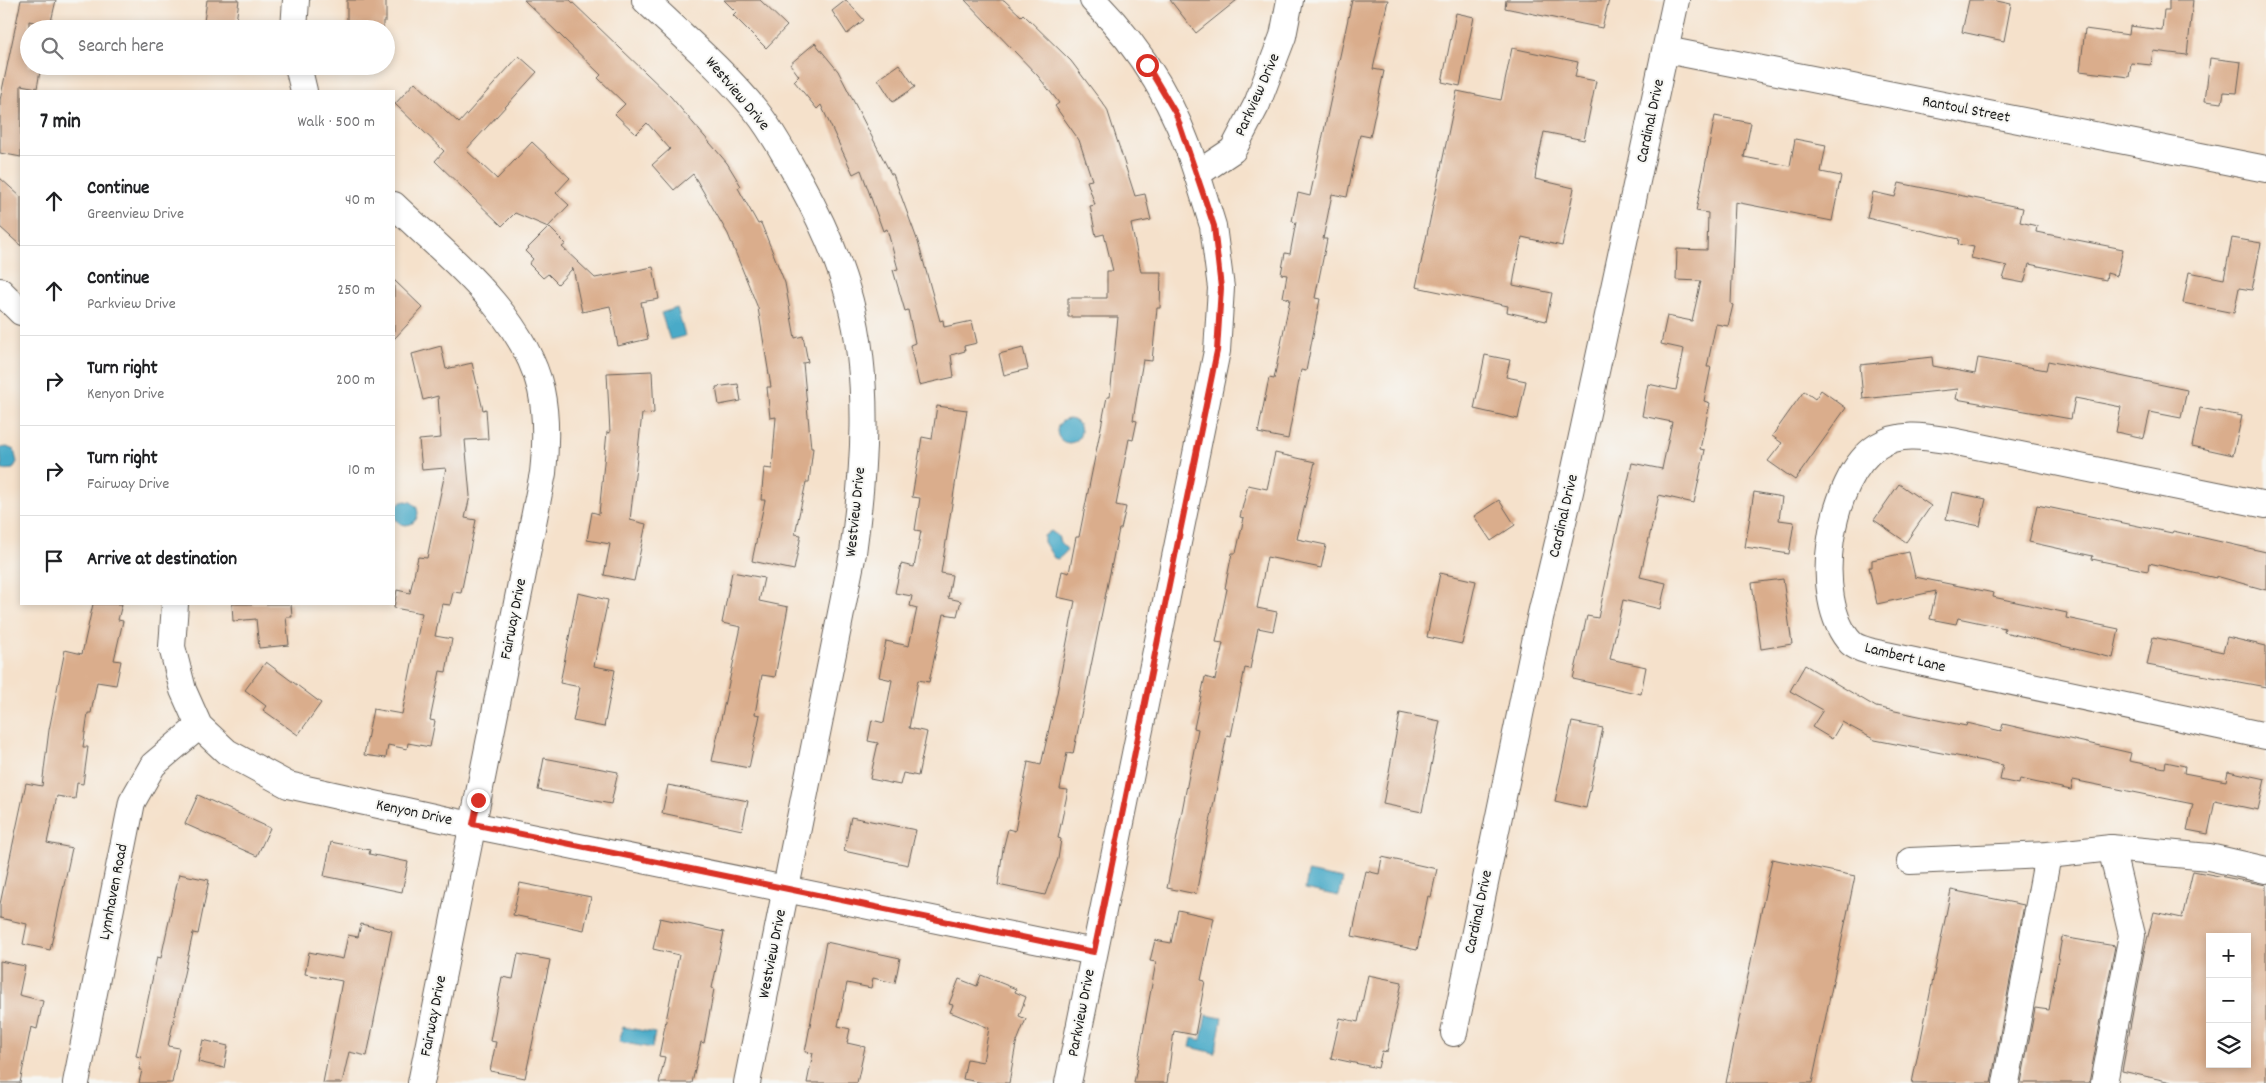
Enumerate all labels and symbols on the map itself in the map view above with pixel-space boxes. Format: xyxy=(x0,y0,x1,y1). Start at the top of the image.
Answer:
street label: Parkview Drive xyxy=(1229,50,1287,140)
street label: Westview Drive xyxy=(699,52,775,136)
route start xyxy=(1136,54,1159,77)
street label: Cardinal Drive xyxy=(1631,77,1671,165)
street label: Rantoul Street xyxy=(1920,90,2012,130)
street label: Westview Drive xyxy=(840,466,872,558)
street label: Cardinal Drive xyxy=(1543,472,1585,560)
street label: Fairway Drive xyxy=(495,576,533,662)
street label: Lambert Lane xyxy=(1862,637,1948,679)
route end xyxy=(467,789,490,812)
street label: Kenyon Drive xyxy=(374,794,454,832)
street label: Lynnhaven Road xyxy=(93,842,135,942)
street label: Cardinal Drive xyxy=(1459,868,1499,956)
street label: Westview Drive xyxy=(753,907,793,1001)
street label: Parkview Drive xyxy=(1062,967,1102,1059)
street label: Fairway Drive xyxy=(415,973,453,1059)

